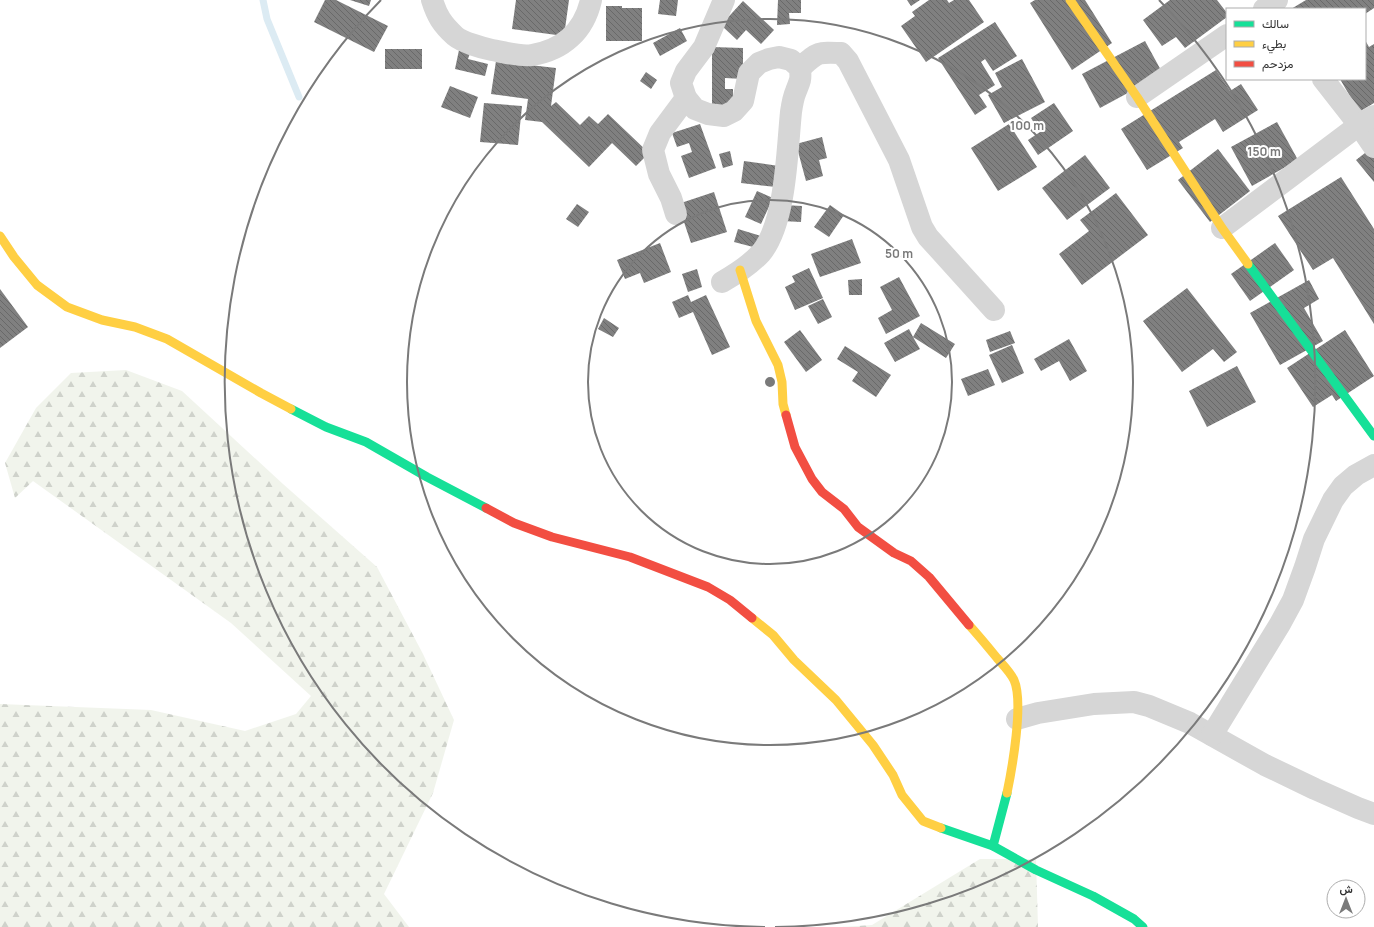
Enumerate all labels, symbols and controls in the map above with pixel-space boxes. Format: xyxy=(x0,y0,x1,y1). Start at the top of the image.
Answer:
legend xyxy=(1226,8,1366,80)
text: سالك xyxy=(1262,15,1289,32)
text: بطيء xyxy=(1262,35,1286,54)
text: مزدحم xyxy=(1262,55,1293,72)
text: 100 m xyxy=(1010,117,1044,134)
text: 150 m xyxy=(1247,143,1281,160)
text: 50 m xyxy=(885,245,913,262)
centre of rings xyxy=(763,375,777,389)
north arrow xyxy=(1326,879,1366,919)
text: ش xyxy=(1339,881,1353,896)

